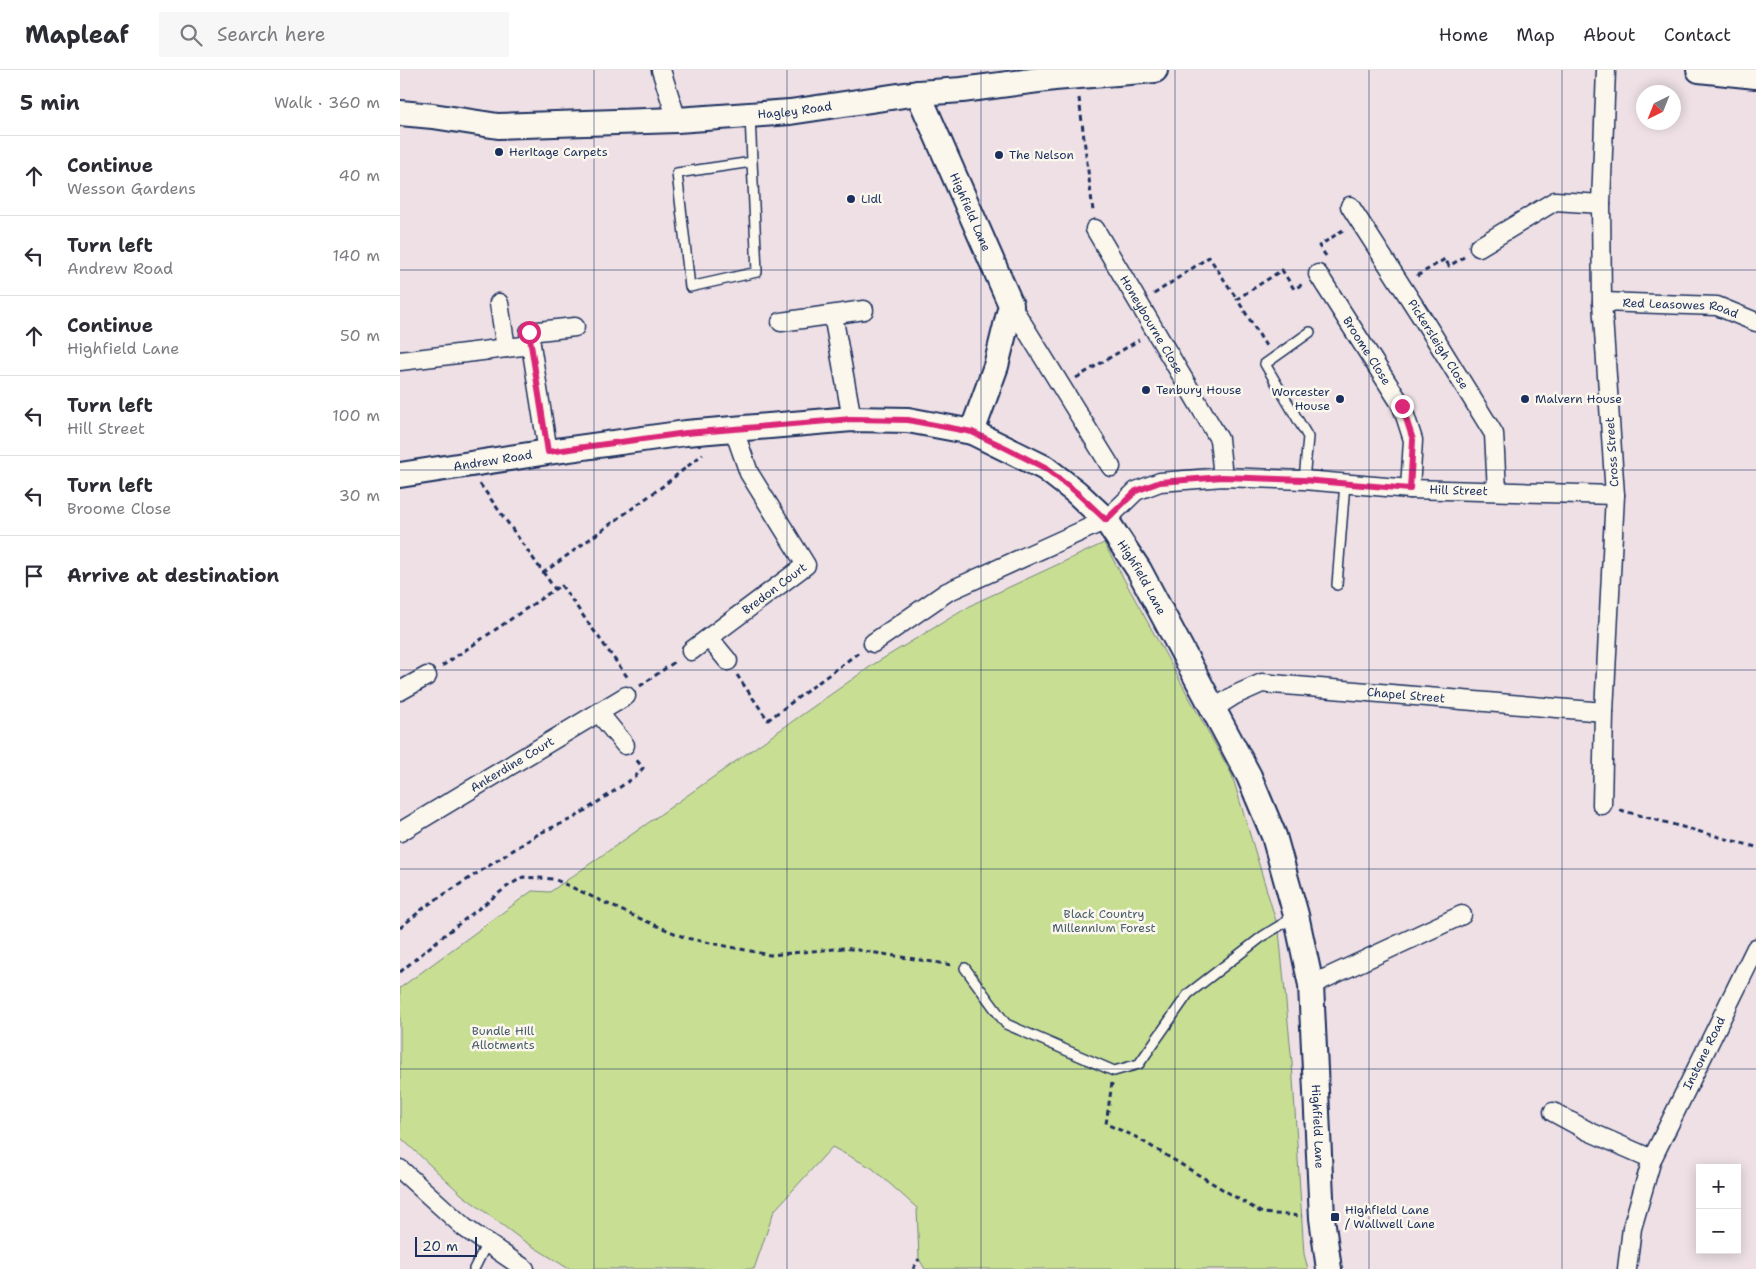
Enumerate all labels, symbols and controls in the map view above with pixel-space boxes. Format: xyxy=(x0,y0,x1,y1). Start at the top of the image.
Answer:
search box xyxy=(159,12,509,57)
text: Mapleaf xyxy=(25,19,129,51)
icon: search xyxy=(177,21,205,49)
text: Search here xyxy=(217,22,325,47)
text: Home xyxy=(1439,23,1488,47)
text: Map xyxy=(1516,23,1555,47)
text: About xyxy=(1583,23,1636,47)
text: Contact xyxy=(1664,23,1731,47)
north arrow xyxy=(1636,85,1681,130)
text: 5 min xyxy=(20,89,80,117)
text: Walk · 360 m xyxy=(274,92,380,113)
street label: Hagley Road xyxy=(757,98,833,122)
place label: Heritage Carpets xyxy=(509,144,608,160)
marker: Heritage Carpets xyxy=(493,146,505,158)
place label: The Nelson xyxy=(1009,147,1074,163)
marker: The Nelson xyxy=(993,149,1005,161)
text: Continue xyxy=(67,153,153,178)
icon: ahead xyxy=(20,162,48,190)
text: 40 m xyxy=(338,165,380,186)
street label: Highfield Lane xyxy=(946,170,995,254)
text: Wesson Gardens xyxy=(67,178,196,199)
place label: Lidl xyxy=(861,191,882,207)
marker: Lidl xyxy=(845,193,857,205)
text: Turn left xyxy=(67,233,153,258)
icon: left xyxy=(20,242,48,270)
text: 140 m xyxy=(333,245,380,266)
text: Andrew Road xyxy=(67,258,173,279)
street label: Honeybourne Close xyxy=(1116,272,1187,377)
street label: Red Leasowes Road xyxy=(1622,295,1741,322)
street label: Pickersleigh Close xyxy=(1404,296,1472,392)
text: Continue xyxy=(67,313,153,338)
street label: Broome Close xyxy=(1339,313,1395,388)
route start xyxy=(518,321,541,344)
icon: ahead xyxy=(20,322,48,350)
text: 50 m xyxy=(340,325,380,346)
text: Highfield Lane xyxy=(67,338,179,359)
place label: Tenbury House xyxy=(1156,382,1242,398)
marker: Tenbury House xyxy=(1140,384,1152,396)
place label: Worcester House xyxy=(1272,384,1330,414)
place label: Malvern House xyxy=(1535,391,1622,407)
text: Turn left xyxy=(67,393,153,418)
marker: Worcester House xyxy=(1334,393,1346,405)
marker: Malvern House xyxy=(1519,393,1531,405)
route end xyxy=(1391,395,1414,418)
icon: left xyxy=(20,402,48,430)
text: 100 m xyxy=(332,405,380,426)
street label: Cross Street xyxy=(1602,416,1622,488)
text: Hill Street xyxy=(67,418,145,439)
street label: Andrew Road xyxy=(452,446,534,475)
text: Turn left xyxy=(67,473,153,498)
icon: left xyxy=(20,482,48,510)
street label: Hill Street xyxy=(1429,482,1488,499)
text: 30 m xyxy=(339,485,380,506)
text: Broome Close xyxy=(67,498,171,519)
street label: Highfield Lane xyxy=(1113,537,1170,618)
street label: Bredon Court xyxy=(739,559,810,618)
icon: arrive xyxy=(20,562,48,590)
text: Arrive at destination xyxy=(67,563,279,588)
street label: Chapel Street xyxy=(1366,684,1446,706)
street label: Ankerdine Court xyxy=(467,733,557,796)
park label: Black Country Millennium Forest xyxy=(1052,906,1156,936)
street label: Instone Road xyxy=(1679,1014,1729,1093)
park label: Bundle Hill Allotments xyxy=(471,1023,535,1053)
street label: Highfield Lane xyxy=(1308,1084,1328,1169)
map controls xyxy=(1696,1164,1741,1254)
button: + xyxy=(1696,1164,1741,1209)
place label: Highfield Lane / Wallwell Lane xyxy=(1345,1202,1435,1232)
button: − xyxy=(1696,1209,1741,1254)
marker: Highfield Lane / Wallwell Lane xyxy=(1329,1211,1341,1223)
scale bar xyxy=(415,1234,478,1257)
text: 20 m xyxy=(422,1237,458,1255)

